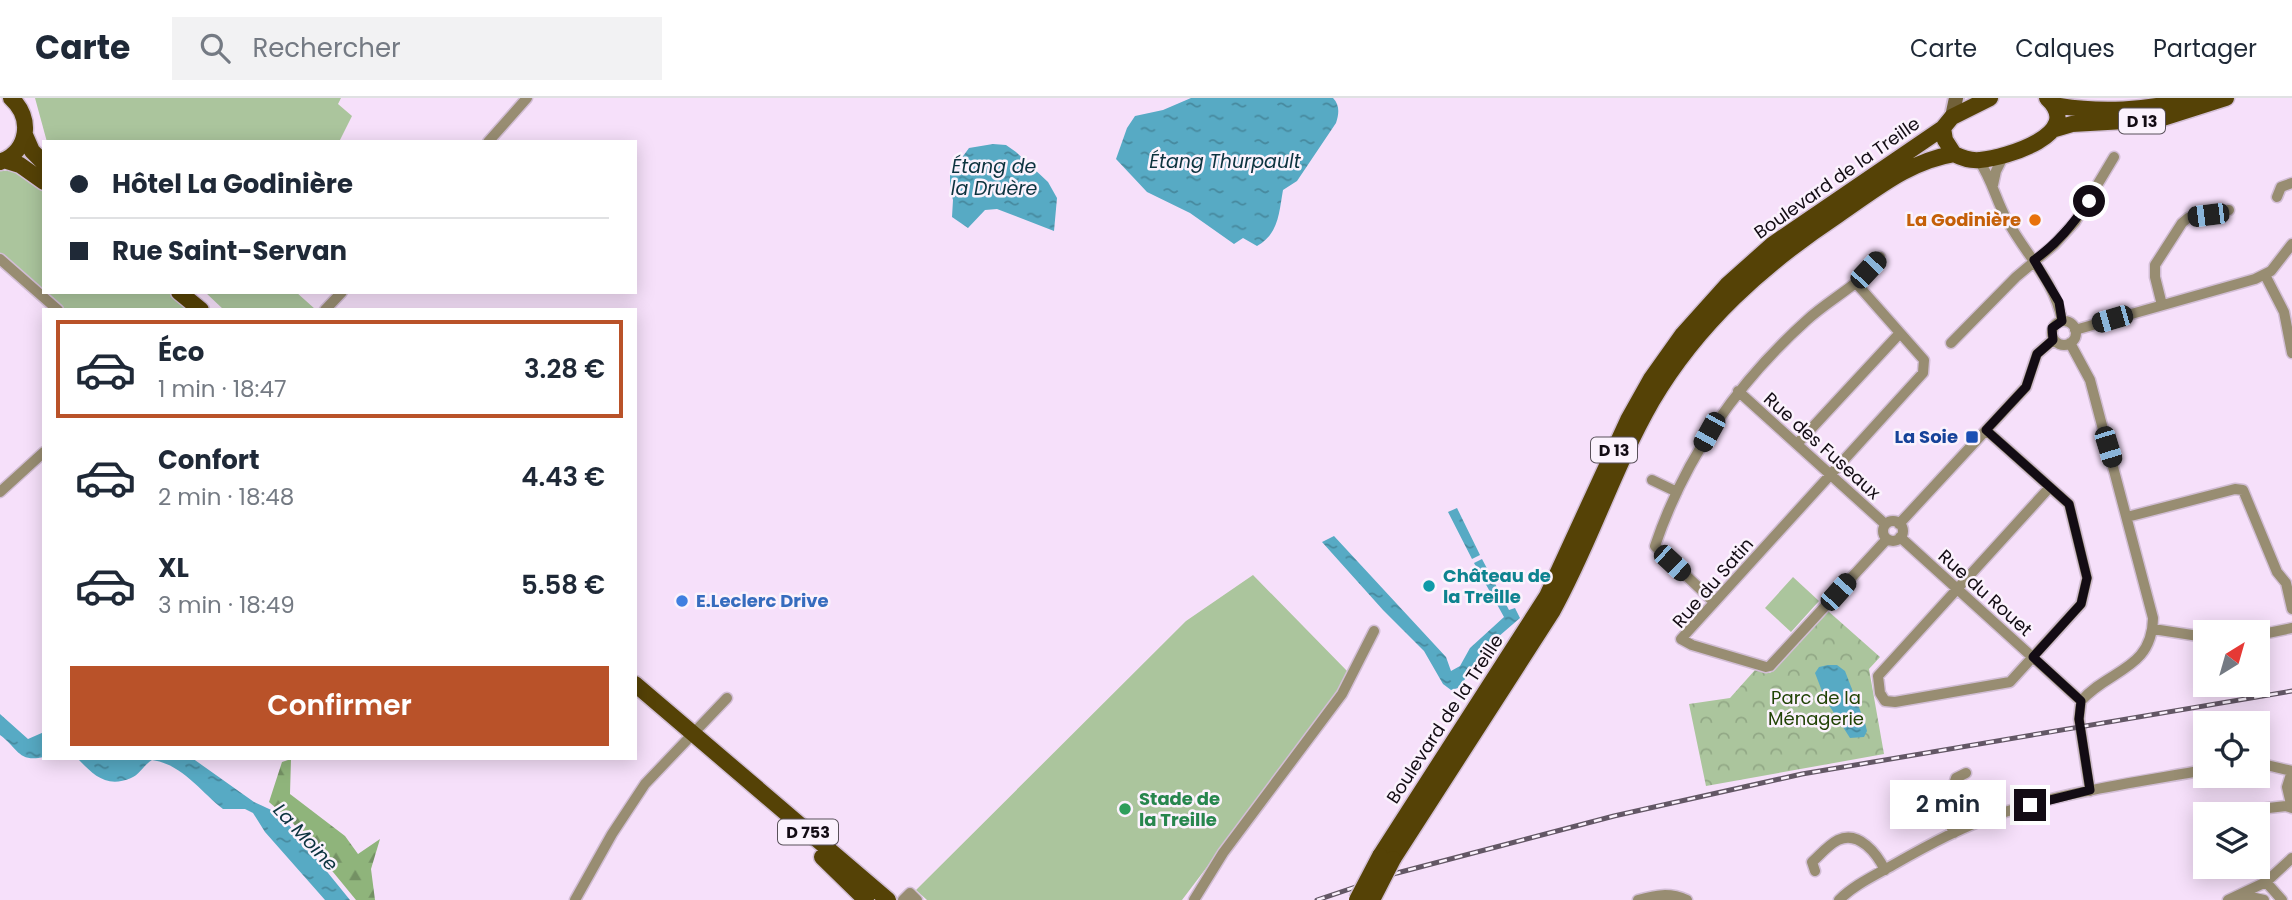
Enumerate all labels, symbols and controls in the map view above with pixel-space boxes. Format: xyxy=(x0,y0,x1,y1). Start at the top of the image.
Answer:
search box xyxy=(172,17,662,80)
text: Carte xyxy=(35,24,130,71)
icon: search xyxy=(196,29,234,67)
text: Rechercher xyxy=(252,30,401,66)
text: Carte xyxy=(1910,32,1977,65)
text: Calques xyxy=(2015,32,2115,65)
text: Partager xyxy=(2153,32,2257,65)
road number: D 13 xyxy=(2119,108,2165,134)
street label: Boulevard de la Treille xyxy=(1749,111,1925,244)
water label: Étang Thurpault xyxy=(1149,148,1302,175)
water label: Étang de la Druère xyxy=(951,153,1037,202)
text: Hôtel La Godinière xyxy=(112,166,353,202)
route start xyxy=(2073,185,2105,217)
car xyxy=(2186,202,2231,228)
place label: La Godinière xyxy=(1906,207,2021,232)
marker: La Godinière xyxy=(2027,212,2043,228)
text: Rue Saint-Servan xyxy=(112,233,347,269)
car xyxy=(1846,247,1891,293)
car xyxy=(2089,303,2136,335)
text: Éco xyxy=(158,334,204,370)
icon: car xyxy=(74,338,137,401)
text: 3.28 € xyxy=(524,351,605,387)
text: 1 min · 18:47 xyxy=(158,373,287,405)
street label: Rue des Fuseaux xyxy=(1758,386,1886,505)
car xyxy=(1690,409,1729,455)
place label: La Soie xyxy=(1894,424,1958,449)
car xyxy=(2092,424,2125,470)
marker: La Soie xyxy=(1964,429,1980,445)
road number: D 13 xyxy=(1591,438,1637,462)
text: Confort xyxy=(158,442,260,478)
icon: car xyxy=(74,446,137,509)
text: 4.43 € xyxy=(521,459,605,495)
text: 2 min · 18:48 xyxy=(158,481,294,513)
street label: Rue du Satin xyxy=(1666,532,1759,633)
car xyxy=(1650,541,1695,585)
street label: Rue du Rouet xyxy=(1933,544,2038,642)
text: XL xyxy=(158,550,189,586)
icon: car xyxy=(74,554,137,617)
place label: Château de la Treille xyxy=(1443,563,1551,609)
text: 5.58 € xyxy=(521,567,605,603)
car xyxy=(1817,569,1860,615)
marker: Château de la Treille xyxy=(1421,578,1437,594)
place label: E.Leclerc Drive xyxy=(696,588,829,613)
text: 3 min · 18:49 xyxy=(158,589,295,621)
marker: E.Leclerc Drive xyxy=(674,593,690,609)
north arrow xyxy=(2193,620,2270,696)
map controls xyxy=(2193,620,2270,879)
street label: Boulevard de la Treille xyxy=(1380,629,1509,808)
button: Confirmer xyxy=(70,666,609,746)
park label: Parc de la Ménagerie xyxy=(1768,685,1864,731)
button: locate xyxy=(2193,711,2270,788)
callout: 2 min xyxy=(1890,780,2006,830)
place label: Stade de la Treille xyxy=(1139,786,1220,832)
text: 2 min xyxy=(1916,788,1980,820)
route end xyxy=(2014,789,2046,821)
water label: La Moine xyxy=(267,797,344,877)
marker: Stade de la Treille xyxy=(1117,801,1133,817)
button: layers xyxy=(2193,802,2270,879)
road number: D 753 xyxy=(778,820,838,845)

